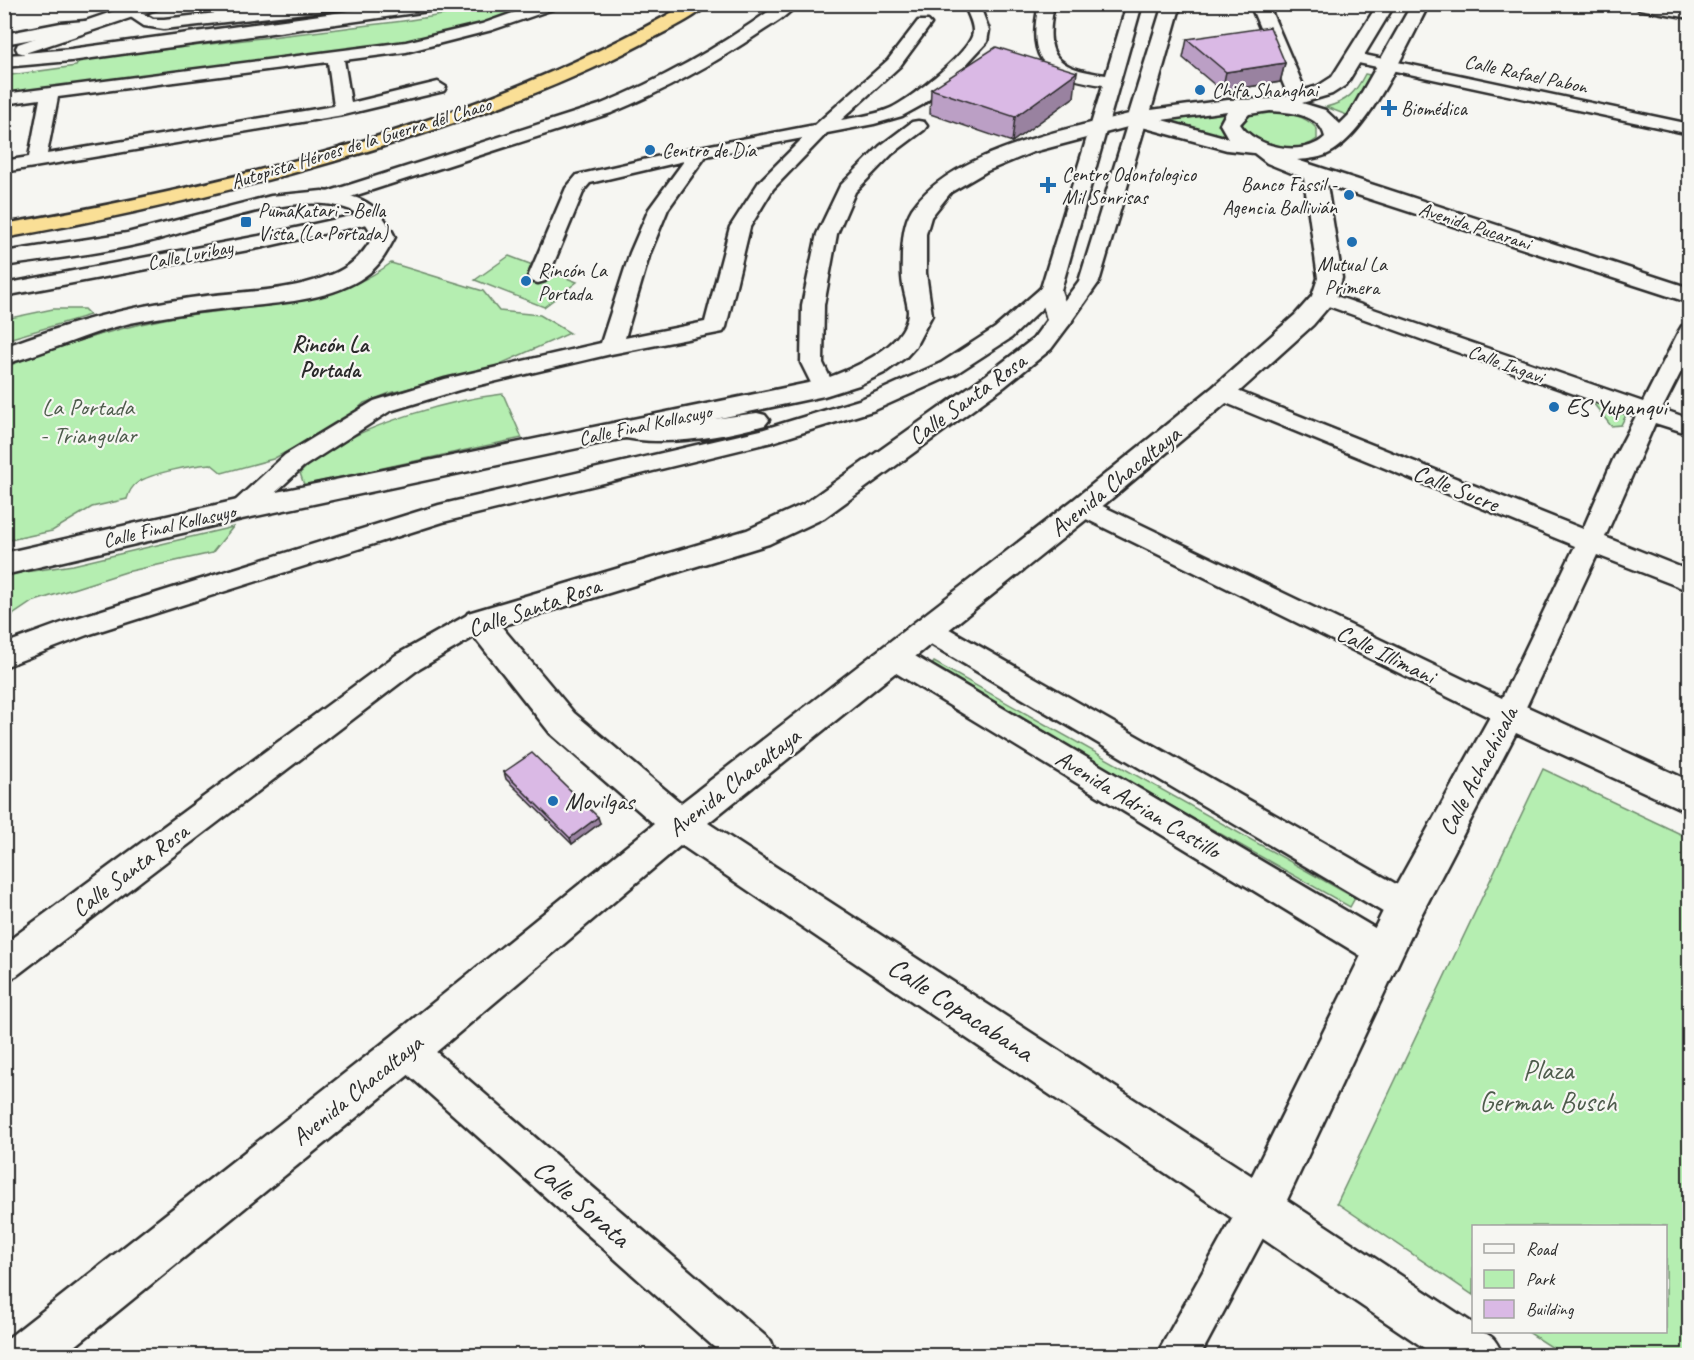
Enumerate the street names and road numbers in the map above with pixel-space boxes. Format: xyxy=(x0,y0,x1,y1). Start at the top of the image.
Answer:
street label: Calle Rafael Pabon xyxy=(1462,49,1591,99)
street label: Autopista Héroes de la Guerra del Chaco xyxy=(228,91,495,195)
street label: Avenida Pucarani xyxy=(1416,196,1536,257)
street label: Calle Luribay xyxy=(145,234,236,276)
street label: Calle Ingavi xyxy=(1465,339,1549,390)
street label: Calle Santa Rosa xyxy=(902,345,1033,452)
street label: Calle Final Kollasuyo xyxy=(576,398,716,451)
street label: Avenida Chacaltaya xyxy=(1044,418,1188,543)
street label: Calle Sucre xyxy=(1409,457,1505,519)
street label: Calle Final Kollasuyo xyxy=(100,498,240,553)
street label: Calle Santa Rosa xyxy=(464,570,606,644)
street label: Calle Illimani xyxy=(1332,617,1443,692)
street label: Calle Achachicala xyxy=(1432,700,1525,840)
street label: Avenida Chacaltaya xyxy=(662,720,807,843)
street label: Avenida Adrian Castillo xyxy=(1050,743,1228,866)
street label: Calle Santa Rosa xyxy=(66,815,196,924)
street label: Calle Copacabana xyxy=(882,949,1042,1070)
street label: Avenida Chacaltaya xyxy=(286,1027,430,1152)
street label: Calle Sorata xyxy=(526,1151,639,1256)

